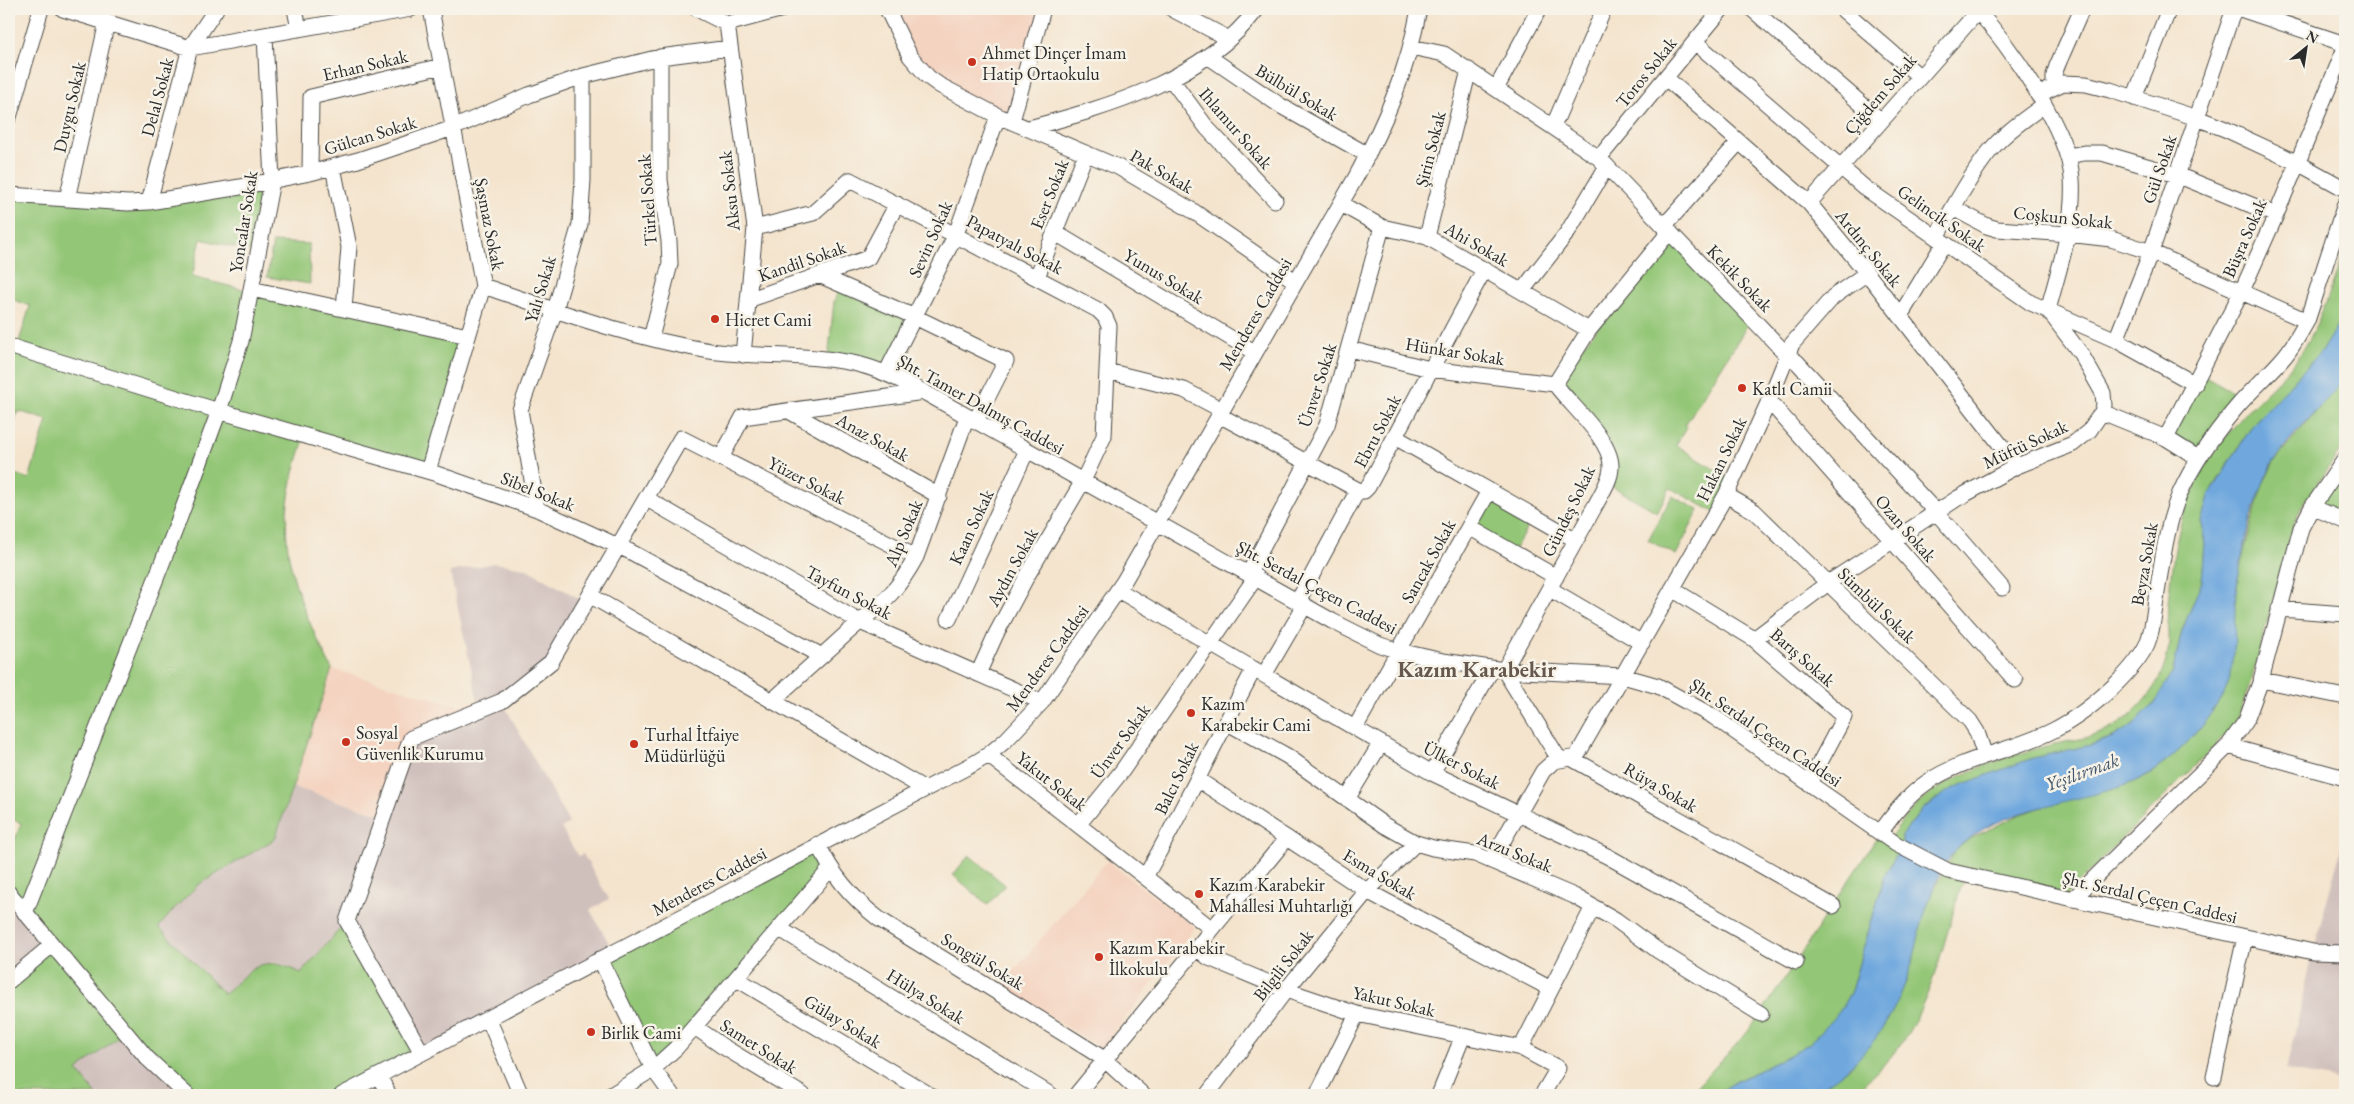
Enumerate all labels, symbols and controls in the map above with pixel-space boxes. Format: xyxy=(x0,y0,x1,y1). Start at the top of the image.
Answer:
north arrow xyxy=(2282,22,2332,72)
text: N xyxy=(2303,26,2322,48)
street label: Toros Sokak xyxy=(1610,32,1682,112)
place label: Ahmet Dinçer İmam Hatip Ortaokulu xyxy=(981,41,1126,85)
street label: Erhan Sokak xyxy=(320,44,410,86)
street label: Çiğdem Sokak xyxy=(1839,48,1922,139)
street label: Delal Sokak xyxy=(135,54,179,139)
marker: Ahmet Dinçer İmam Hatip Ortaokulu xyxy=(966,56,978,68)
street label: Bülbül Sokak xyxy=(1252,58,1343,126)
street label: Duygu Sokak xyxy=(47,59,91,155)
street label: Ihlamur Sokak xyxy=(1194,82,1278,174)
street label: Şirin Sokak xyxy=(1409,108,1451,189)
street label: Gülcan Sokak xyxy=(321,110,419,160)
street label: Gül Sokak xyxy=(2136,131,2182,207)
street label: Pak Sokak xyxy=(1126,144,1198,199)
street label: Aksu Sokak xyxy=(713,149,745,233)
street label: Türkel Sokak xyxy=(632,153,662,247)
street label: Eser Sokak xyxy=(1025,155,1074,232)
street label: Yoncalar Sokak xyxy=(224,169,263,275)
street label: Şaşmaz Sokak xyxy=(470,176,510,273)
street label: Gelincik Sokak xyxy=(1893,179,1991,257)
street label: Büşra Sokak xyxy=(2216,195,2272,281)
street label: Sevin Sokak xyxy=(903,196,957,281)
street label: Coşkun Sokak xyxy=(2012,200,2114,234)
street label: Ardınç Sokak xyxy=(1830,204,1908,292)
street label: Papatyalı Sokak xyxy=(963,209,1068,279)
street label: Ahi Sokak xyxy=(1440,216,1514,272)
street label: Kandil Sokak xyxy=(755,235,850,287)
street label: Kekik Sokak xyxy=(1702,239,1778,317)
street label: Yunus Sokak xyxy=(1120,243,1209,309)
street label: Yalı Sokak xyxy=(519,252,561,325)
street label: Menderes Caddesi xyxy=(1213,253,1297,374)
place label: Hicret Cami xyxy=(725,308,812,331)
marker: Hicret Cami xyxy=(709,313,721,325)
street label: Hünkar Sokak xyxy=(1404,332,1507,370)
street label: Ünver Sokak xyxy=(1293,339,1342,430)
street label: Şht. Tamer Dalmış Caddesi xyxy=(893,349,1069,460)
place label: Katlı Camii xyxy=(1752,377,1833,400)
marker: Katlı Camii xyxy=(1736,382,1748,394)
street label: Ebru Sokak xyxy=(1348,390,1406,472)
street label: Anaz Sokak xyxy=(831,407,914,467)
street label: Hakan Sokak xyxy=(1691,412,1752,505)
street label: Müftü Sokak xyxy=(1979,414,2072,474)
street label: Yüzer Sokak xyxy=(764,451,850,510)
street label: Gündeş Sokak xyxy=(1536,461,1600,560)
street label: Sibel Sokak xyxy=(497,466,579,516)
street label: Kaan Sokak xyxy=(944,485,999,568)
street label: Ozan Sokak xyxy=(1870,490,1942,567)
street label: Alp Sokak xyxy=(878,495,928,571)
street label: Sancak Sokak xyxy=(1396,515,1461,607)
street label: Beyza Sokak xyxy=(2125,520,2163,607)
street label: Aydın Sokak xyxy=(981,523,1043,611)
street label: Şht. Serdal Çeçen Caddesi xyxy=(1233,535,1402,639)
street label: Tayfun Sokak xyxy=(802,560,897,625)
street label: Sümbül Sokak xyxy=(1833,562,1921,648)
street label: Menderes Caddesi xyxy=(1001,600,1094,716)
street label: Barış Sokak xyxy=(1766,623,1841,692)
district label: Kazım Karabekir xyxy=(1398,655,1557,684)
street label: Şht. Serdal Çeçen Caddesi xyxy=(1685,672,1847,792)
place label: Kazım Karabekir Cami xyxy=(1201,692,1311,736)
street label: Ünver Sokak xyxy=(1085,698,1155,783)
marker: Kazım Karabekir Cami xyxy=(1185,707,1197,719)
place label: Sosyal Güvenlik Kurumu xyxy=(356,721,485,765)
place label: Turhal İtfaiye Müdürlüğü xyxy=(644,723,739,767)
marker: Sosyal Güvenlik Kurumu xyxy=(340,736,352,748)
street label: Ülker Sokak xyxy=(1419,736,1505,795)
street label: Balcı Sokak xyxy=(1149,737,1204,818)
marker: Turhal İtfaiye Müdürlüğü xyxy=(628,738,640,750)
street label: Yakut Sokak xyxy=(1012,746,1093,816)
water label: Yeşilırmak xyxy=(2042,747,2123,797)
street label: Rüya Sokak xyxy=(1620,757,1703,818)
street label: Arzu Sokak xyxy=(1473,826,1557,878)
street label: Menderes Caddesi xyxy=(648,841,771,921)
street label: Esma Sokak xyxy=(1339,843,1421,905)
street label: Şht. Serdal Çeçen Caddesi xyxy=(2060,866,2240,928)
place label: Kazım Karabekir Mahallesi Muhtarlığı xyxy=(1209,873,1353,917)
marker: Kazım Karabekir Mahallesi Muhtarlığı xyxy=(1193,888,1205,900)
street label: Bilgili Sokak xyxy=(1248,924,1319,1006)
street label: Songül Sokak xyxy=(937,927,1029,995)
place label: Kazım Karabekir İlkokulu xyxy=(1109,936,1225,980)
marker: Kazım Karabekir İlkokulu xyxy=(1093,951,1105,963)
street label: Hülya Sokak xyxy=(883,963,970,1029)
street label: Yakut Sokak xyxy=(1350,980,1438,1022)
street label: Gülay Sokak xyxy=(800,989,886,1053)
street label: Samet Sokak xyxy=(716,1013,802,1079)
place label: Birlik Cami xyxy=(601,1021,682,1044)
marker: Birlik Cami xyxy=(585,1026,597,1038)

